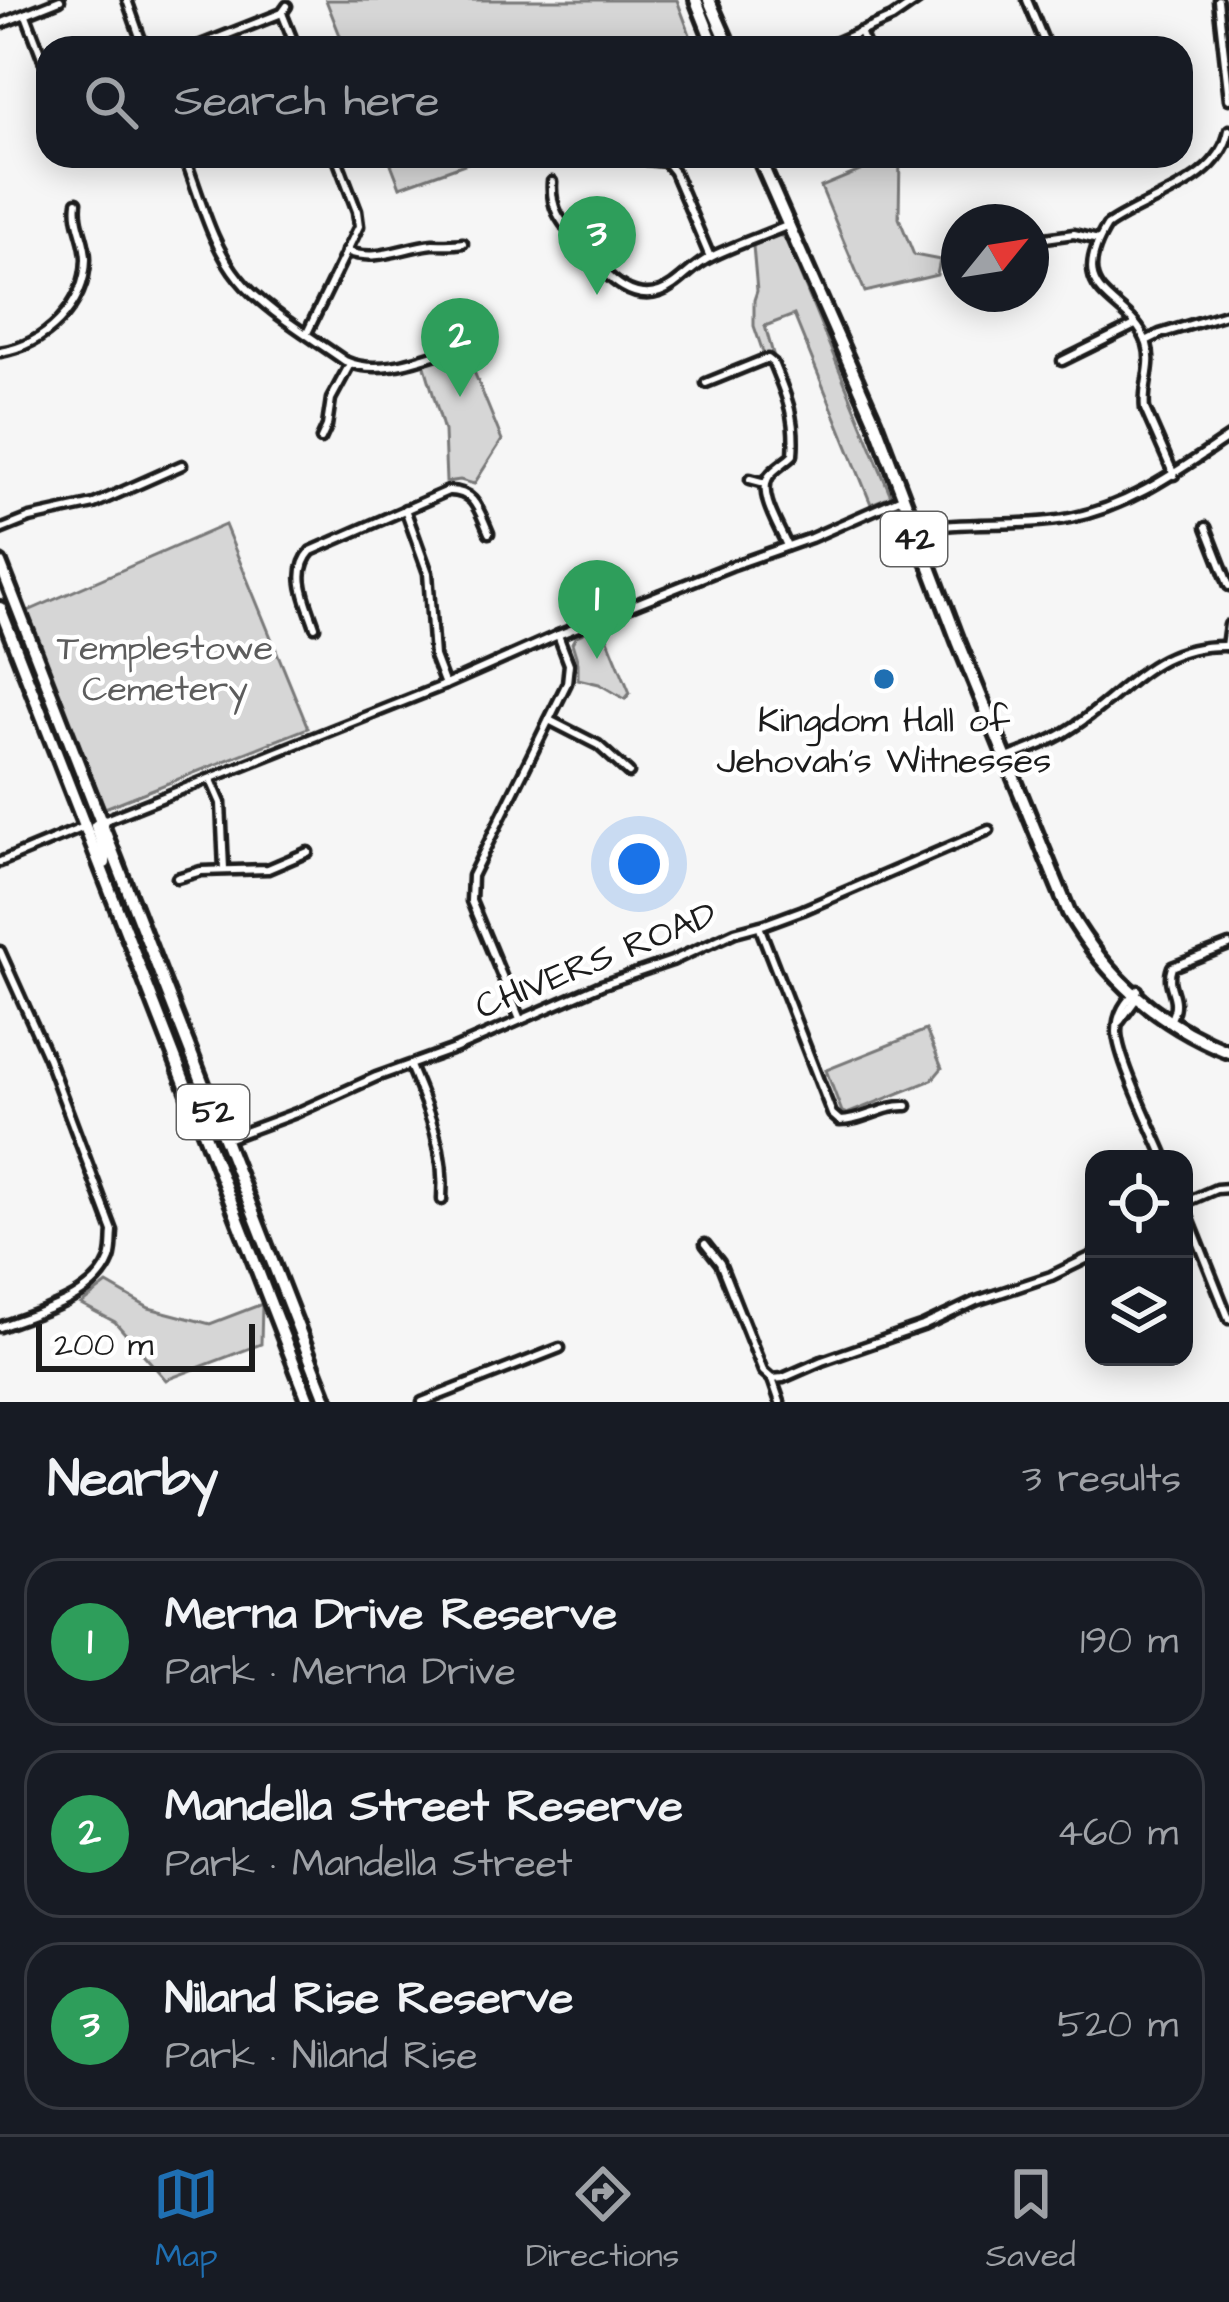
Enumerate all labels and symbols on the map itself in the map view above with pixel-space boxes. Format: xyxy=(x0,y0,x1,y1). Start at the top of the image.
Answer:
pin: 3 xyxy=(558,196,636,295)
north arrow xyxy=(941,204,1049,312)
pin: 2 xyxy=(421,298,499,397)
road number: 42 xyxy=(881,512,947,566)
pin: 1 xyxy=(558,560,636,659)
park label: Templestowe Cemetery xyxy=(57,623,273,715)
marker: Kingdom Hall of Jehovah's Witnesses xyxy=(871,666,897,692)
place label: Kingdom Hall of Jehovah's Witnesses xyxy=(717,695,1051,787)
your location xyxy=(609,834,669,894)
street label: CHIVERS ROAD xyxy=(468,889,724,1033)
road number: 52 xyxy=(177,1085,249,1139)
scale bar xyxy=(36,1318,255,1371)

